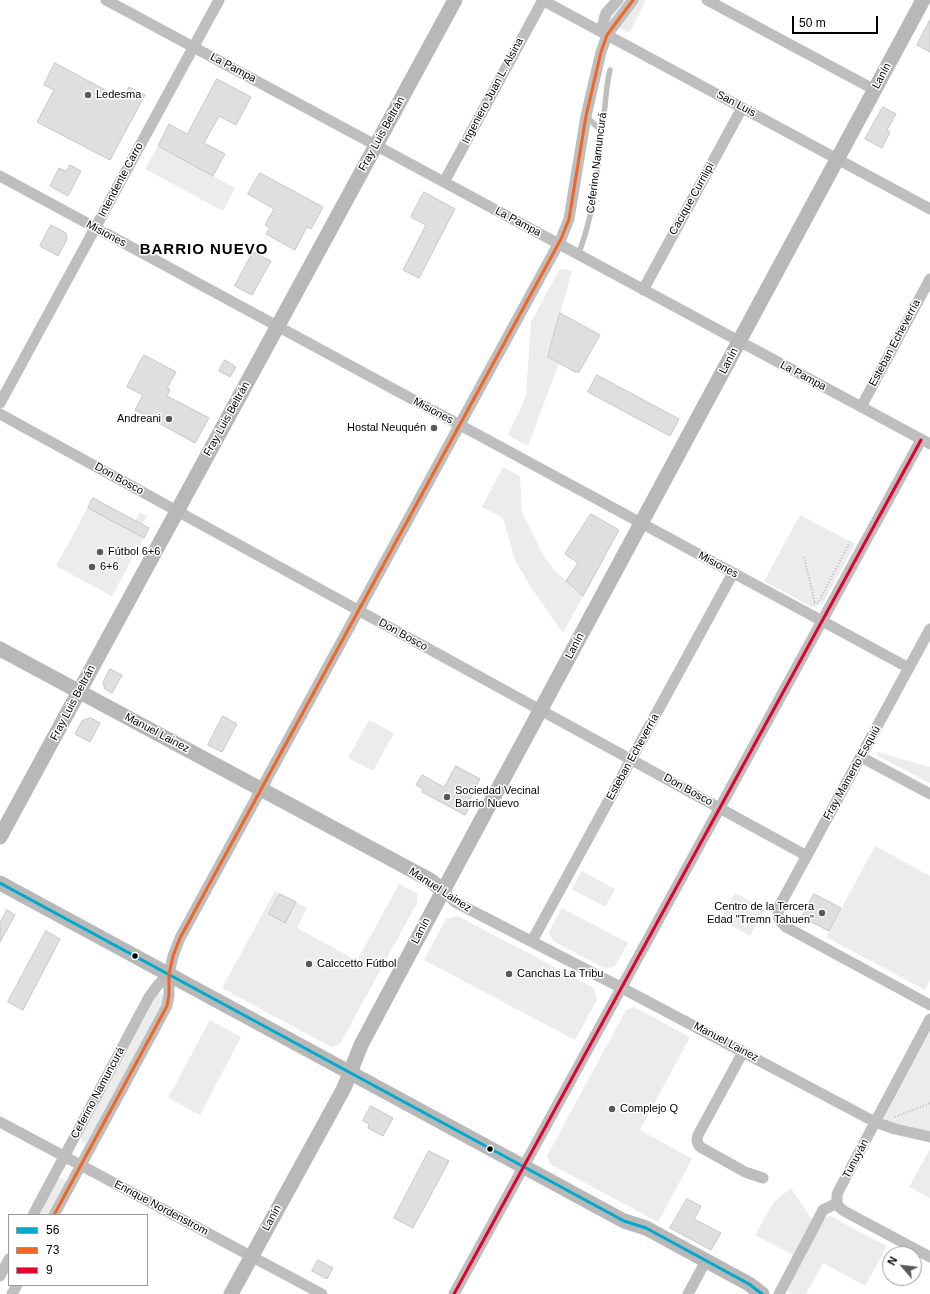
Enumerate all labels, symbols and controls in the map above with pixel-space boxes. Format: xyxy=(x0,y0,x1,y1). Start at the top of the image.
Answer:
scale bar xyxy=(794,8,880,34)
text: 50 m xyxy=(799,16,826,30)
street label: Ingeniero Juan L. Alsina xyxy=(459,36,527,146)
street label: La Pampa xyxy=(208,50,258,86)
street label: Lanín xyxy=(870,61,894,91)
place label: Ledesma xyxy=(96,88,141,102)
street label: San Luis xyxy=(714,88,758,120)
marker: Ledesma xyxy=(83,90,93,100)
street label: Fray Luis Beltrán xyxy=(356,94,408,174)
street label: Ceferino Namuncurá xyxy=(584,112,610,214)
street label: Intendente Carro xyxy=(96,140,146,220)
street label: Cacique Currilipi xyxy=(667,161,717,237)
street label: La Pampa xyxy=(493,204,543,240)
street label: Misiones xyxy=(84,218,128,250)
district label: BARRIO NUEVO xyxy=(140,241,268,259)
street label: Esteban Echeverría xyxy=(866,297,924,389)
street label: Lanín xyxy=(717,346,741,376)
street label: La Pampa xyxy=(778,358,828,394)
street label: Fray Luis Beltrán xyxy=(201,379,253,459)
street label: Misiones xyxy=(411,395,455,427)
place label: Andreani xyxy=(117,412,161,426)
marker: Andreani xyxy=(164,414,174,424)
place label: Hostal Neuquén xyxy=(347,421,426,435)
marker: Hostal Neuquén xyxy=(429,423,439,433)
street label: Don Bosco xyxy=(92,460,146,498)
place label: Fútbol 6+6 xyxy=(108,545,160,559)
marker: Fútbol 6+6 xyxy=(95,547,105,557)
street label: Misiones xyxy=(696,549,740,581)
place label: 6+6 xyxy=(100,560,119,574)
marker: 6+6 xyxy=(87,562,97,572)
street label: Don Bosco xyxy=(376,616,430,654)
street label: Lanín xyxy=(563,631,587,661)
street label: Fray Luis Beltrán xyxy=(48,663,98,743)
street label: Manuel Lainez xyxy=(122,710,192,756)
street label: Esteban Echeverría xyxy=(604,712,662,802)
street label: Fray Mamerto Esquiú xyxy=(821,724,883,822)
street label: Don Bosco xyxy=(661,771,715,809)
place label: Sociedad Vecinal Barrio Nuevo xyxy=(455,784,539,810)
marker: Sociedad Vecinal Barrio Nuevo xyxy=(442,792,452,802)
street label: Manuel Lainez xyxy=(406,865,474,915)
place label: Centro de la Tercera Edad "Tremn Tahuen" xyxy=(707,900,814,926)
marker: Centro de la Tercera Edad "Tremn Tahuen" xyxy=(817,908,827,918)
street label: Lanín xyxy=(409,916,433,946)
unlabelled marker xyxy=(130,951,140,961)
place label: Calccetto Fútbol xyxy=(317,957,396,971)
marker: Calccetto Fútbol xyxy=(304,959,314,969)
place label: Canchas La Tribu xyxy=(517,967,603,981)
marker: Canchas La Tribu xyxy=(504,969,514,979)
street label: Manuel Lainez xyxy=(691,1019,761,1065)
street label: Ceferino Namuncurá xyxy=(68,1045,128,1141)
place label: Complejo Q xyxy=(620,1102,678,1116)
marker: Complejo Q xyxy=(607,1104,617,1114)
street label: Tunuyán xyxy=(840,1137,872,1181)
unlabelled marker xyxy=(485,1144,495,1154)
street label: Enrique Nordenstrom xyxy=(112,1178,210,1238)
street label: Lanín xyxy=(260,1203,284,1233)
legend xyxy=(8,1214,148,1286)
text: 56 xyxy=(46,1223,59,1237)
text: 73 xyxy=(46,1243,59,1257)
north arrow xyxy=(882,1246,922,1286)
text: N xyxy=(885,1255,899,1267)
text: 9 xyxy=(46,1263,53,1277)

